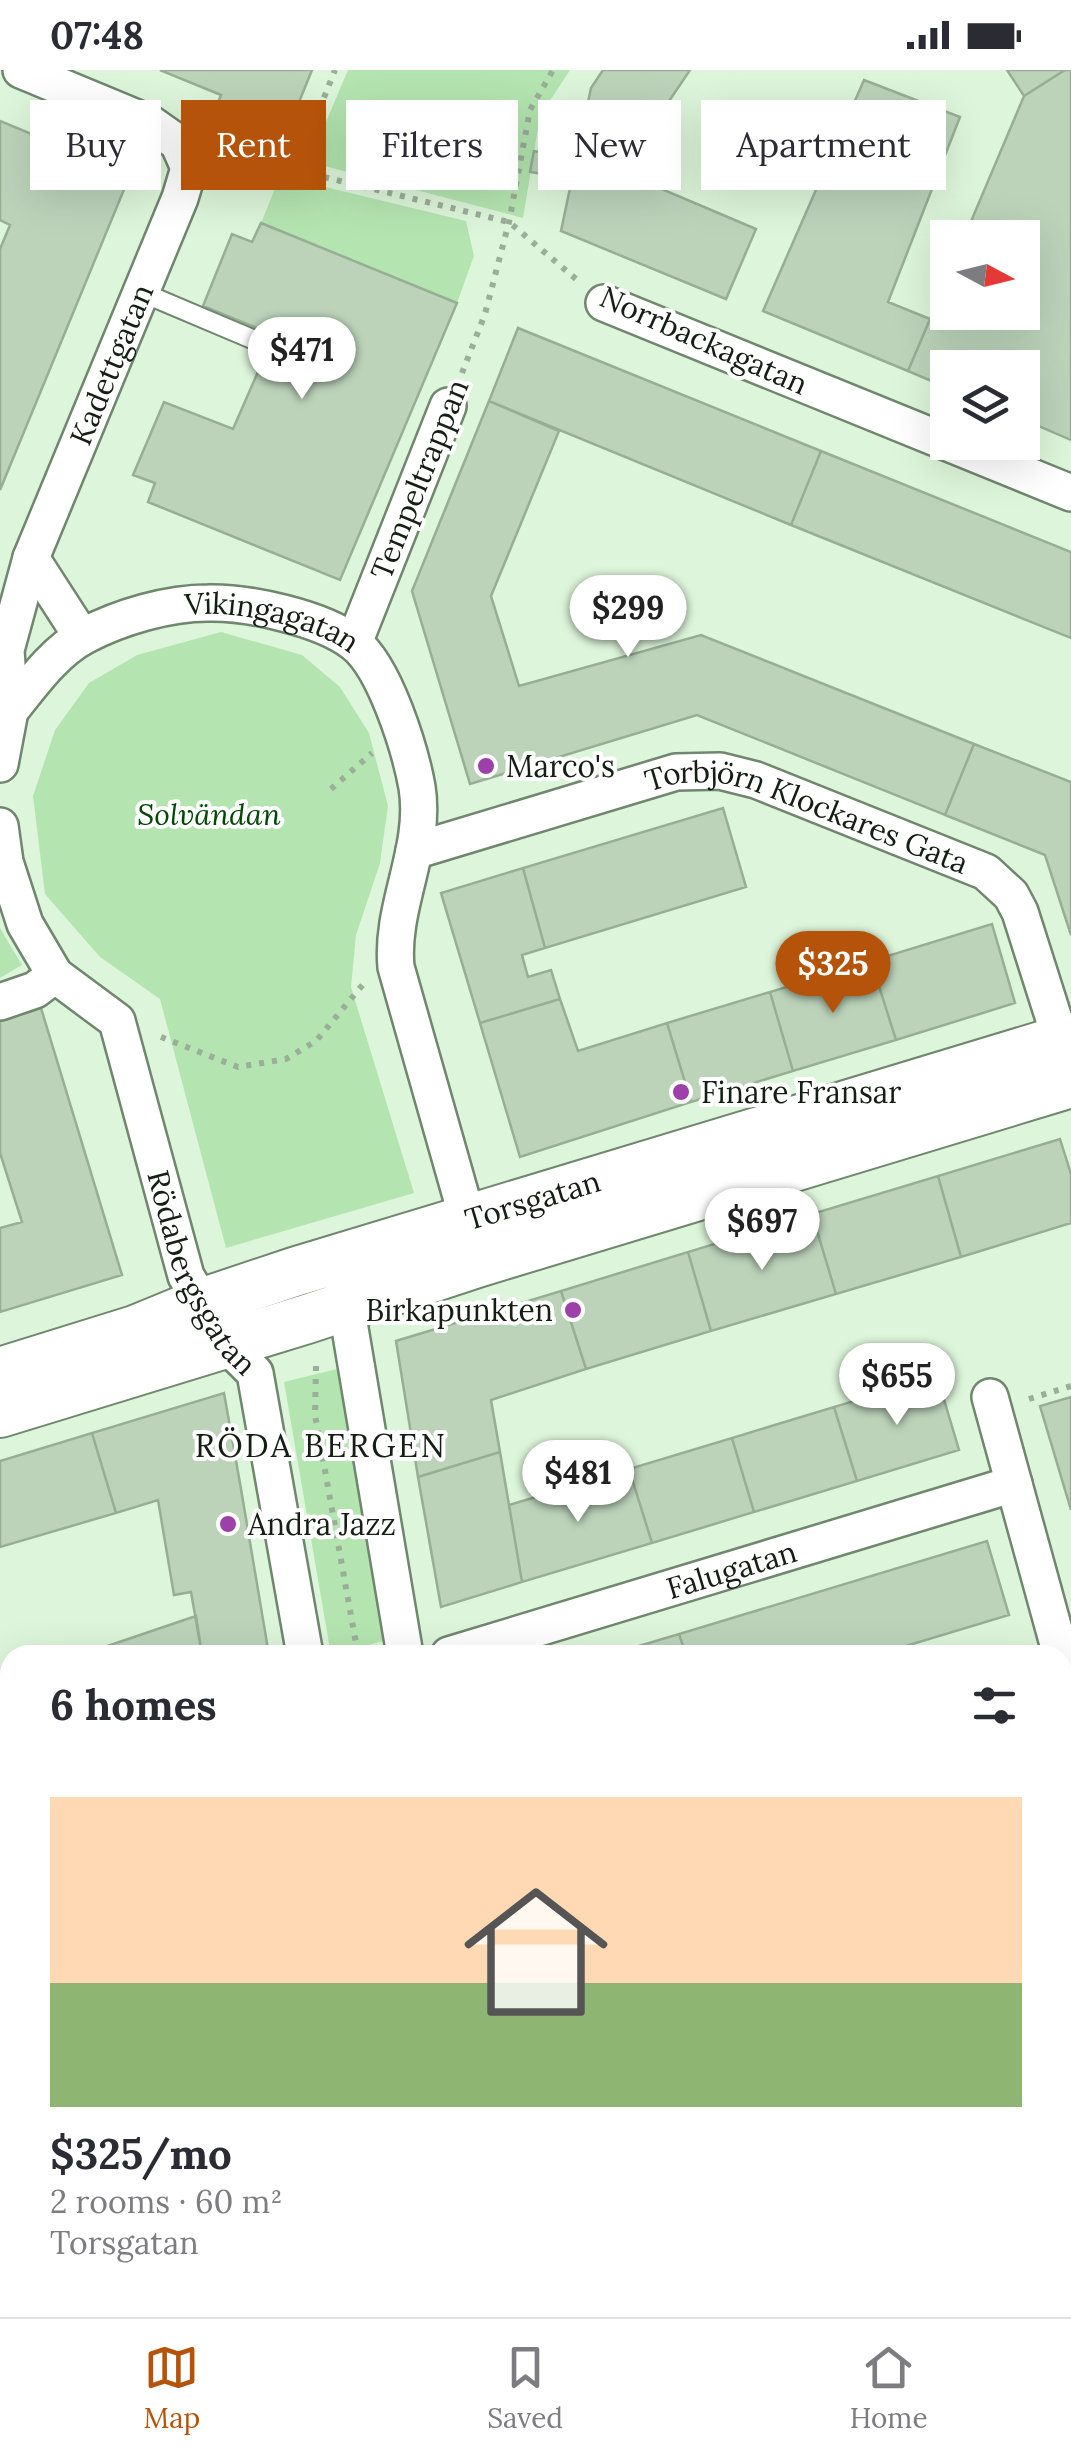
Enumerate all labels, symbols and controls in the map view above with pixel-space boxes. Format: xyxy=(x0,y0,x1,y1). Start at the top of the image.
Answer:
text: 07:48 xyxy=(50,11,144,59)
chip: Buy xyxy=(30,100,161,190)
chip: Rent xyxy=(181,100,326,190)
chip: Filters xyxy=(346,100,518,190)
chip: New xyxy=(538,100,681,190)
chip: Apartment xyxy=(701,100,946,190)
north arrow xyxy=(930,220,1040,330)
map controls xyxy=(930,220,1040,460)
street label: Norrbackagatan xyxy=(594,277,814,404)
street label: Kadettgatan xyxy=(61,278,161,450)
pin: $471 xyxy=(243,317,361,402)
text: $471 xyxy=(270,329,334,370)
button: layers xyxy=(930,350,1040,460)
street label: Tempeltrappan xyxy=(362,373,476,585)
pin: $299 xyxy=(569,575,687,660)
street label: Vikingagatan xyxy=(182,584,367,660)
text: $299 xyxy=(592,587,664,628)
place label: Marco's xyxy=(506,747,615,785)
street label: Torbjörn Klockares Gata xyxy=(640,752,974,882)
marker: Marco's xyxy=(475,755,497,777)
park label: Solvändan xyxy=(137,795,281,833)
pin: $325 xyxy=(774,931,892,1016)
text: $325 xyxy=(797,943,869,984)
place label: Finare Fransar xyxy=(701,1073,901,1111)
marker: Finare Fransar xyxy=(670,1081,692,1103)
street label: Torsgatan xyxy=(460,1161,605,1238)
street label: Rödabergsgatan xyxy=(139,1166,265,1383)
pin: $697 xyxy=(703,1188,821,1273)
text: $697 xyxy=(727,1200,797,1241)
place label: Birkapunkten xyxy=(365,1291,553,1329)
marker: Birkapunkten xyxy=(562,1299,584,1321)
pin: $655 xyxy=(838,1343,956,1428)
text: $655 xyxy=(861,1355,933,1396)
district label: RÖDA BERGEN xyxy=(195,1425,447,1466)
pin: $481 xyxy=(519,1440,637,1525)
text: $481 xyxy=(544,1452,612,1493)
place label: Andra Jazz xyxy=(247,1505,396,1543)
marker: Andra Jazz xyxy=(217,1513,239,1535)
street label: Falugatan xyxy=(662,1532,801,1607)
text: 6 homes xyxy=(50,1678,217,1732)
icon: filters xyxy=(967,1678,1022,1733)
icon: home xyxy=(446,1862,626,2042)
text: $325/mo xyxy=(50,2127,232,2181)
text: 2 rooms · 60 m² xyxy=(50,2181,283,2222)
text: Torsgatan xyxy=(50,2222,199,2263)
tab: Map xyxy=(143,2340,200,2436)
tab: Saved xyxy=(487,2340,563,2436)
tab: Home xyxy=(850,2340,928,2436)

